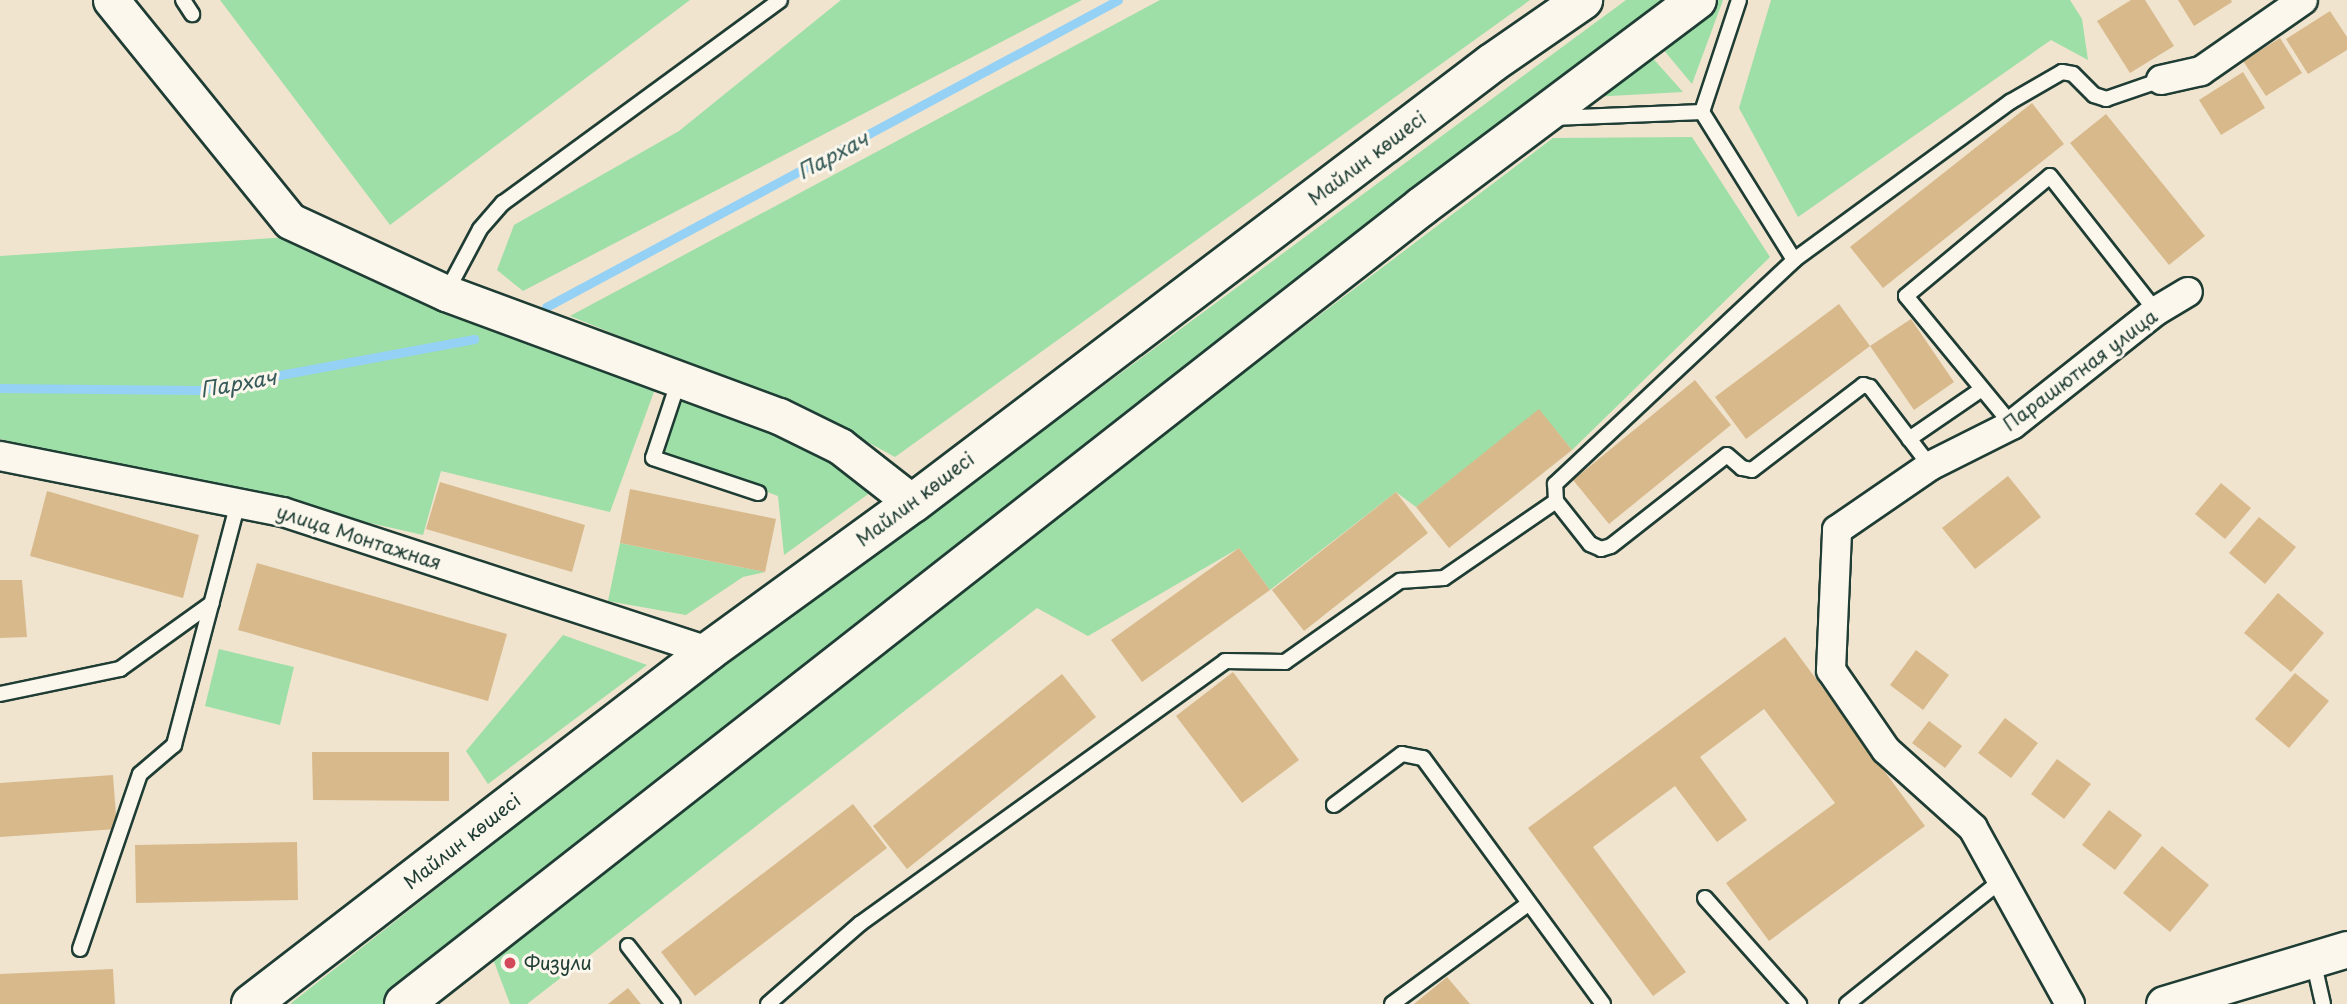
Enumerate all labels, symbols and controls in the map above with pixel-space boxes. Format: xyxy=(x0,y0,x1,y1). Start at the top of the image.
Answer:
street label: Майлин көшесі xyxy=(1303,106,1431,210)
water label: Пархач xyxy=(792,125,872,183)
street label: Парашютная улица xyxy=(1998,304,2162,436)
water label: Пархач xyxy=(198,363,278,401)
street label: Майлин көшесі xyxy=(851,447,979,551)
street label: улица Монтажная xyxy=(273,499,445,575)
street label: Майлин көшесі xyxy=(399,788,525,894)
place label: Физули xyxy=(524,952,592,974)
marker: Физули xyxy=(502,955,518,971)

